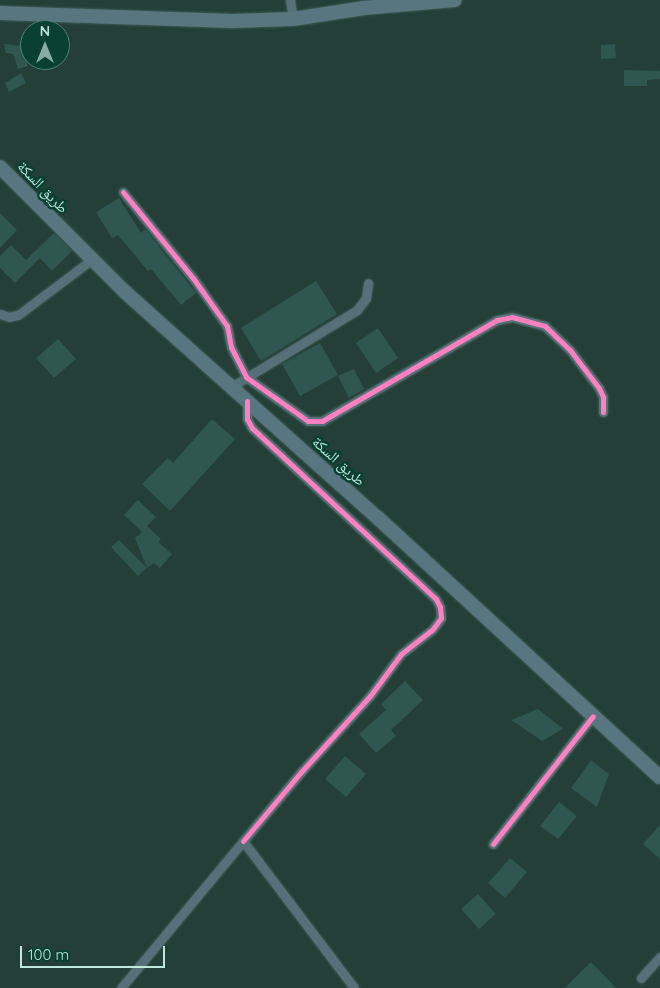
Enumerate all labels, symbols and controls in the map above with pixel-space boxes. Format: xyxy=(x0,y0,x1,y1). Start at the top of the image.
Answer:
north arrow xyxy=(20,20,70,70)
text: N xyxy=(40,22,50,40)
street label: طريق السكة xyxy=(14,157,72,217)
street label: طريق السكة xyxy=(309,433,369,489)
scale bar xyxy=(22,936,168,968)
text: 100 m xyxy=(28,945,69,964)

